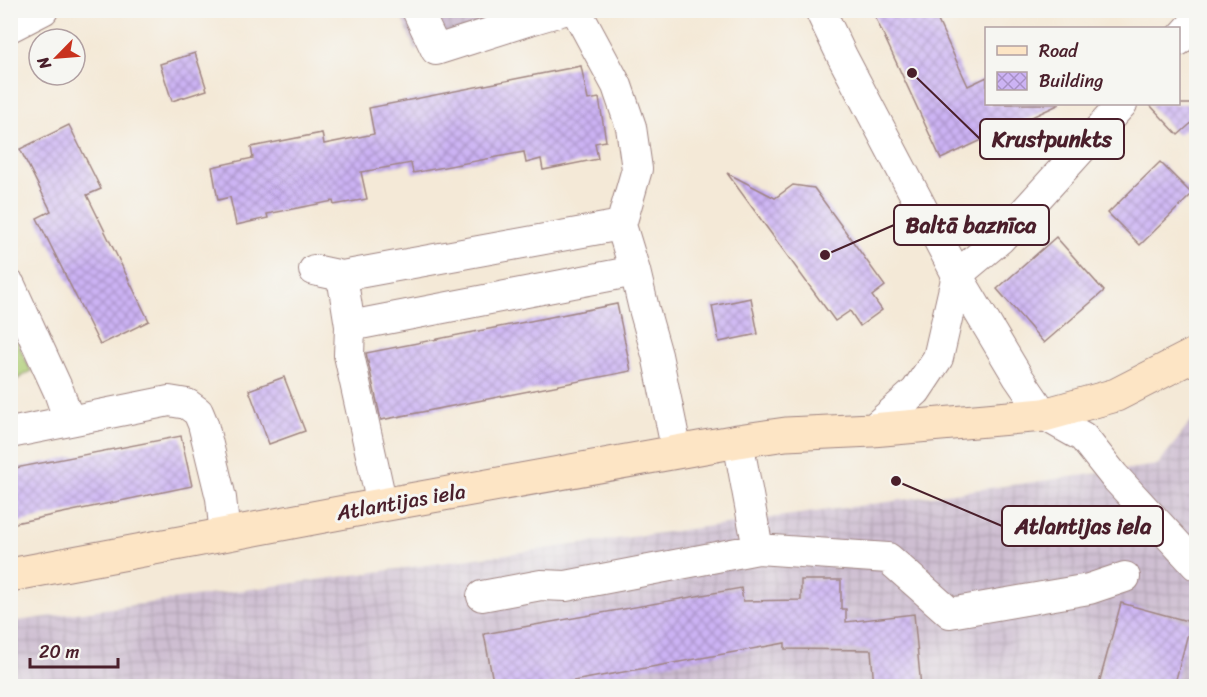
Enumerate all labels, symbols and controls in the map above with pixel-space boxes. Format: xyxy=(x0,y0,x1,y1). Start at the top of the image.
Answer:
north arrow xyxy=(27,27,87,87)
legend xyxy=(985,27,1180,105)
text: Road xyxy=(1039,35,1079,67)
text: N xyxy=(28,51,60,75)
text: Building xyxy=(1039,65,1103,97)
callout: Krustpunkts xyxy=(980,119,1124,159)
text: Krustpunkts xyxy=(991,120,1113,159)
callout: Baltā baznīca xyxy=(894,205,1049,245)
text: Baltā baznīca xyxy=(906,206,1037,245)
street label: Atlantijas iela xyxy=(332,472,469,532)
callout: Atlantijas iela xyxy=(1002,506,1163,546)
text: Atlantijas iela xyxy=(1014,507,1152,546)
scale bar xyxy=(30,631,118,669)
text: 20 m xyxy=(39,636,79,668)

